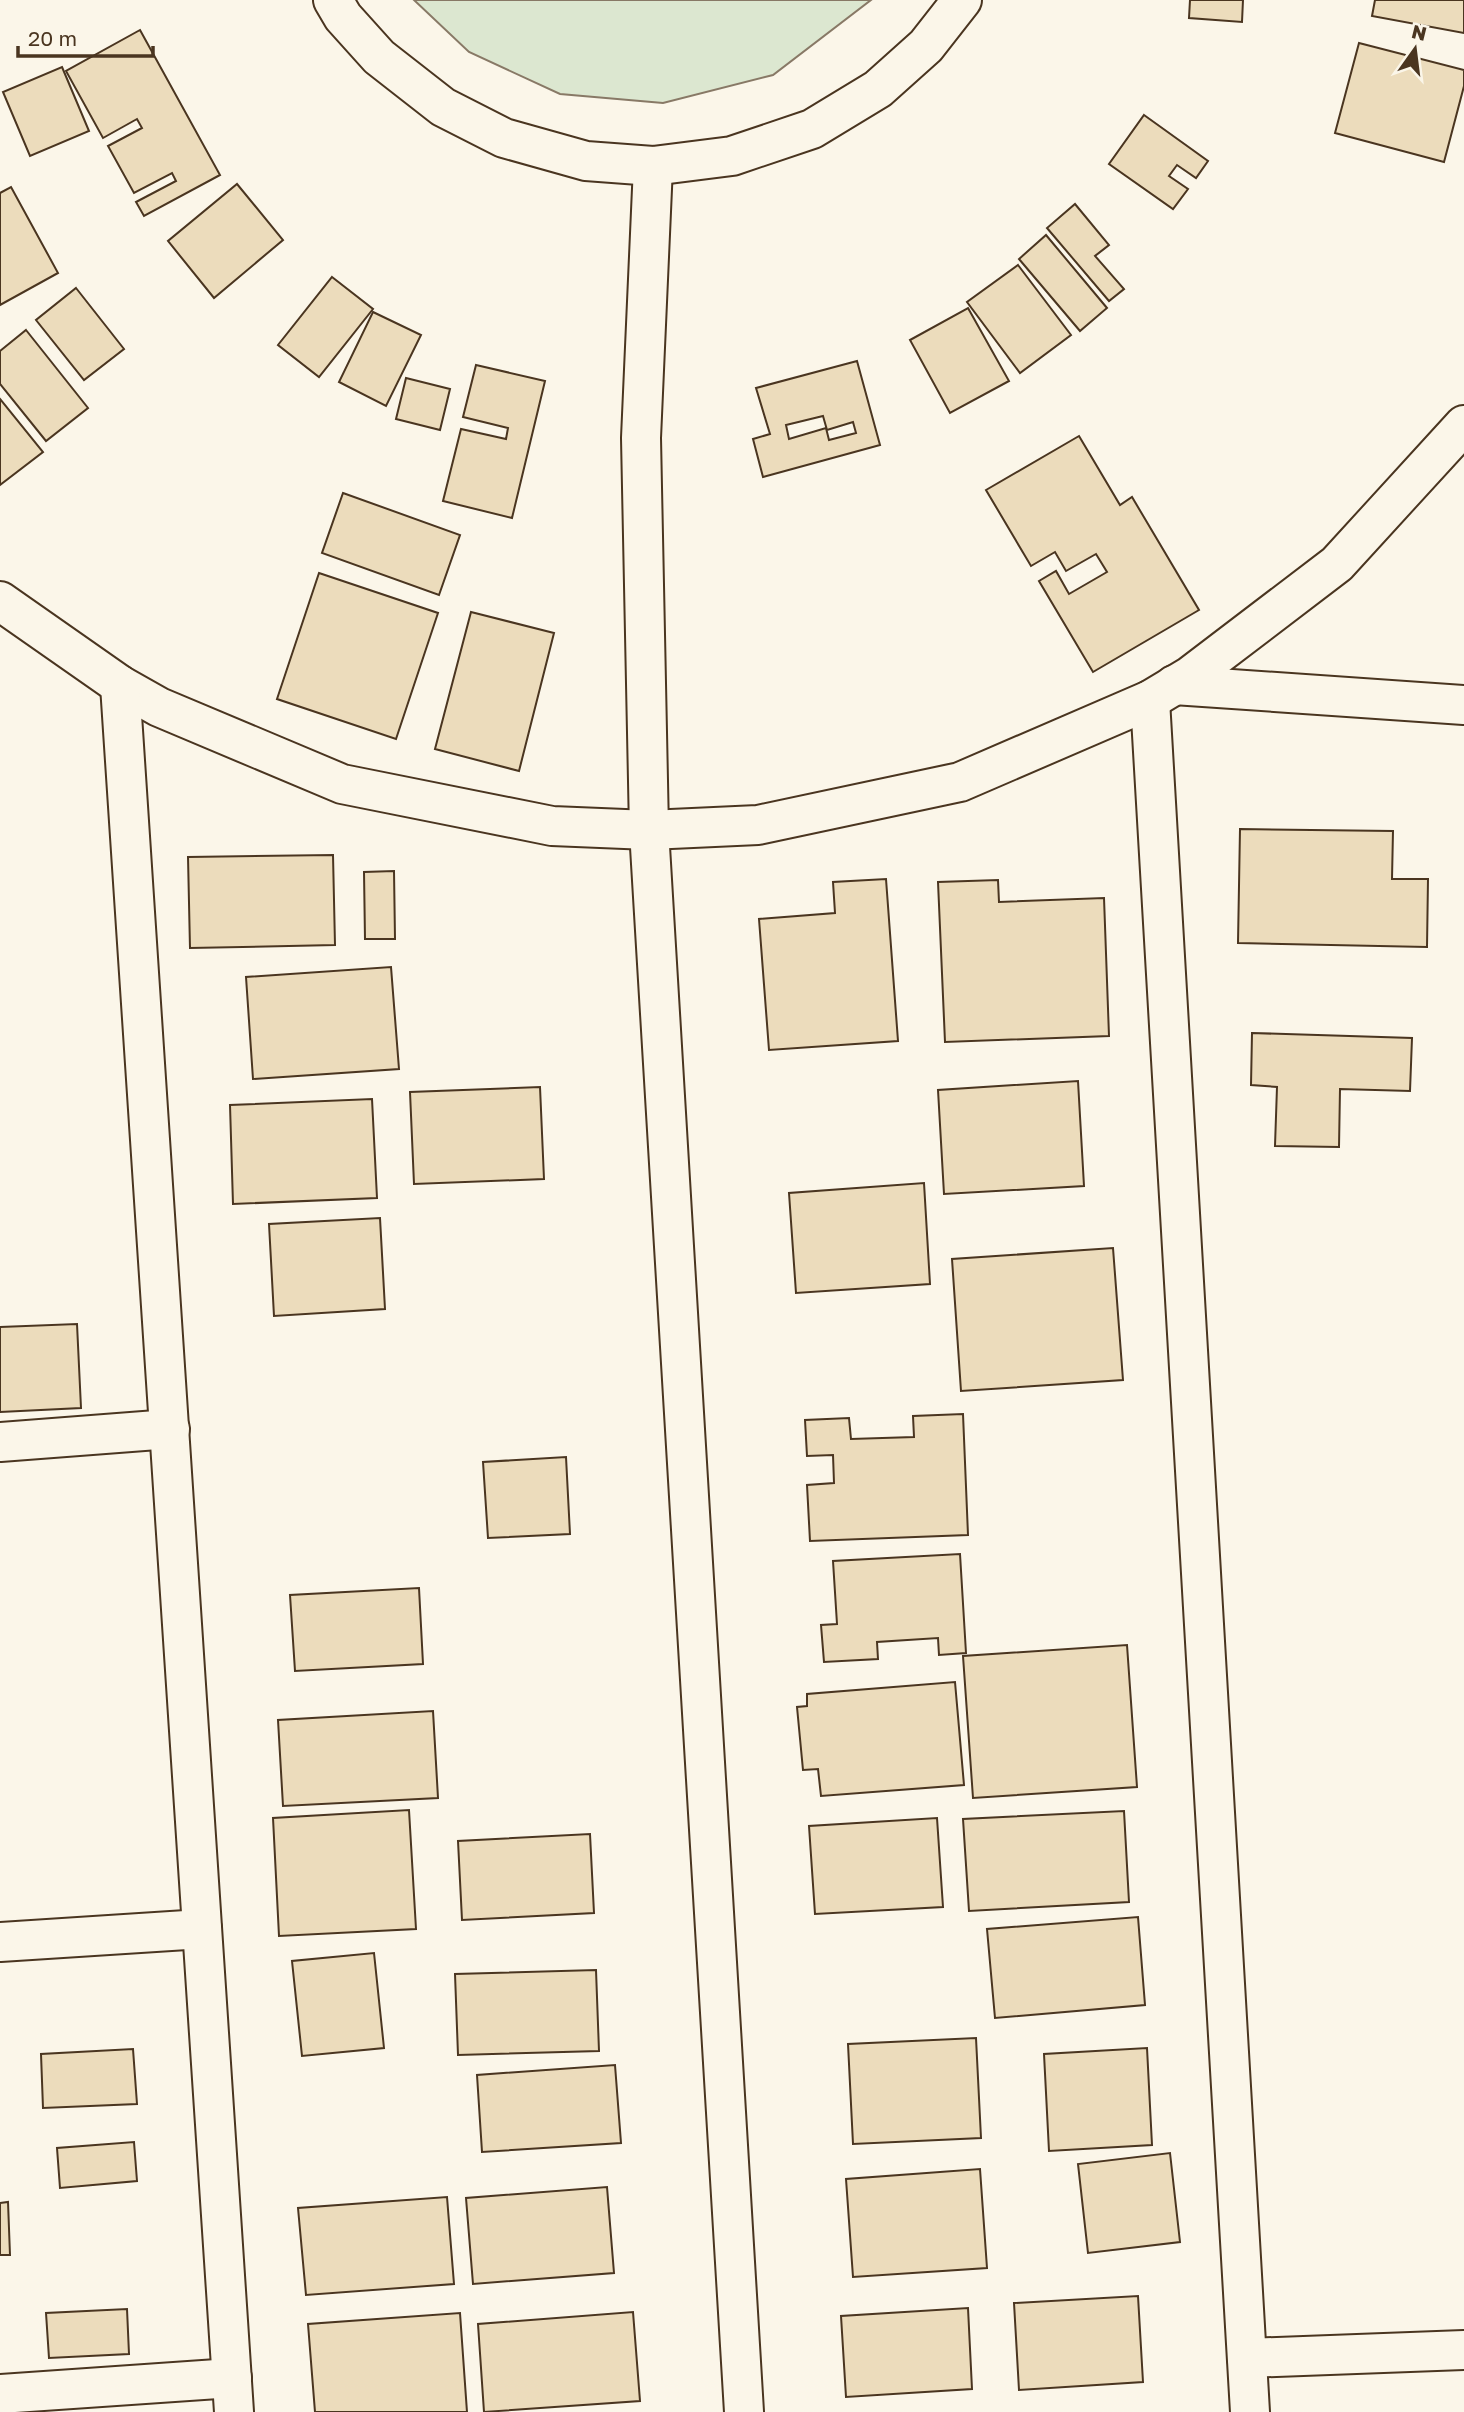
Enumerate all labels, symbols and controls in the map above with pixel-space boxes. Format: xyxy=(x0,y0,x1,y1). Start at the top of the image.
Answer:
scale bar xyxy=(18,14,152,58)
north arrow xyxy=(1380,14,1450,84)
text: N xyxy=(1409,19,1429,45)
text: 20 m xyxy=(28,25,77,51)

